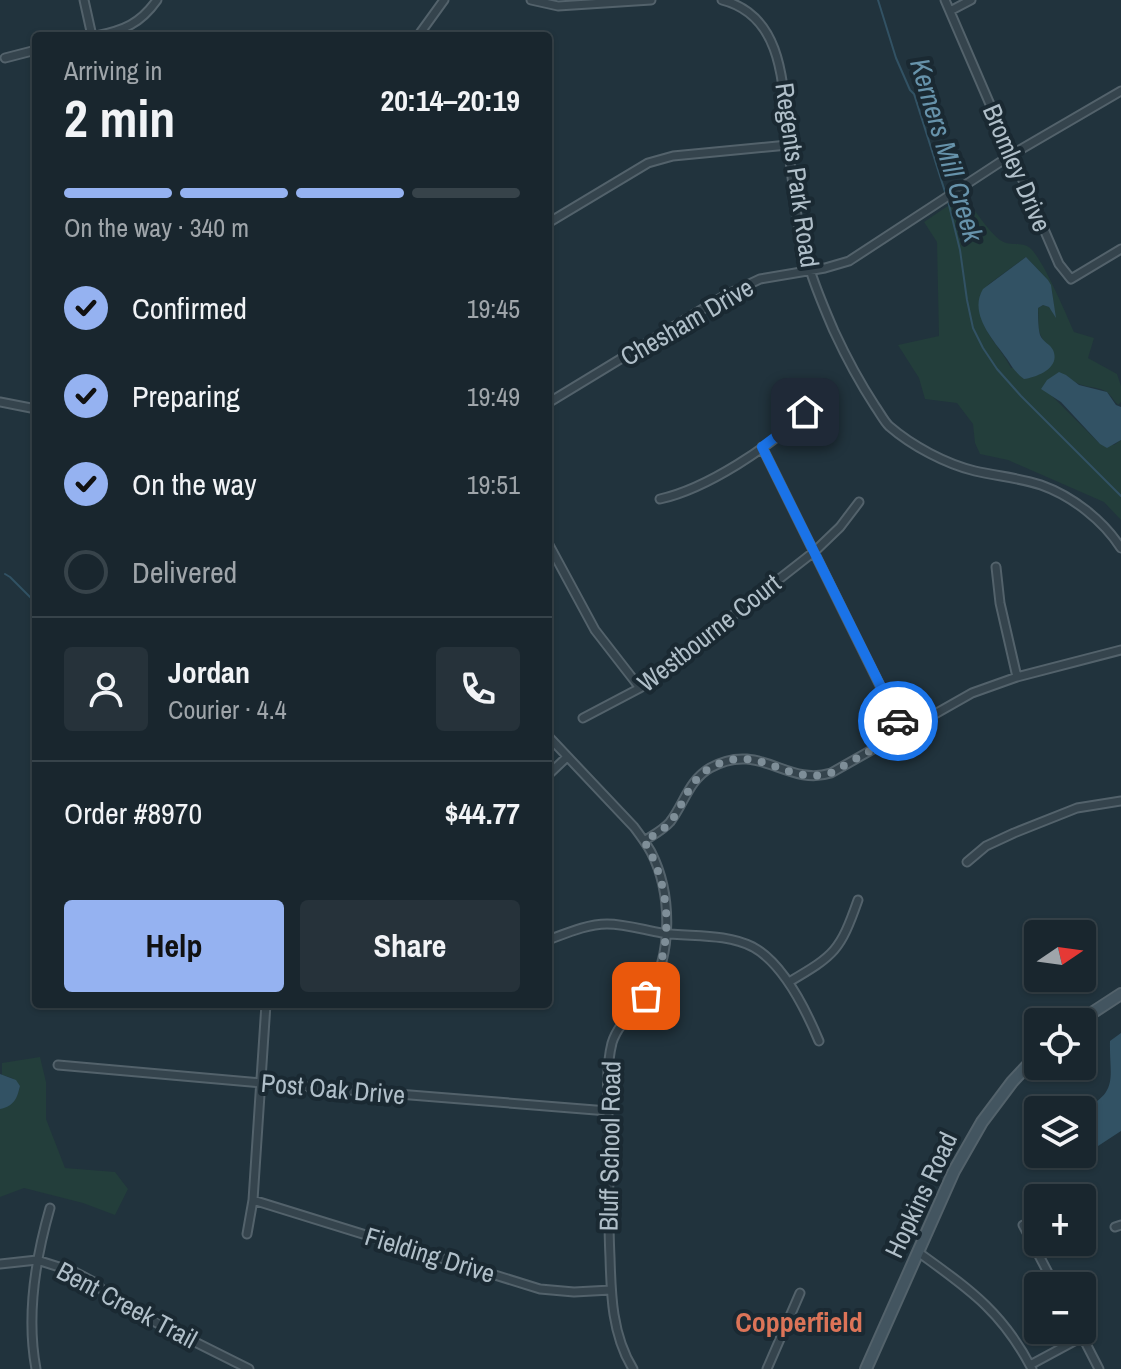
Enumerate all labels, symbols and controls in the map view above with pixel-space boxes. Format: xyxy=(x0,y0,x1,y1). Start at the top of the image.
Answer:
text: Arriving in xyxy=(64,53,162,88)
water label: Kerners Mill Creek xyxy=(901,54,993,248)
text: 20:14–20:19 xyxy=(381,80,520,120)
street label: Regents Park Road xyxy=(767,80,828,269)
text: 2 min xyxy=(64,83,175,153)
street label: Bromley Drive xyxy=(975,99,1060,237)
text: On the way · 340 m xyxy=(64,210,249,245)
street label: Chesham Drive xyxy=(614,269,760,374)
icon: check xyxy=(64,286,108,330)
text: Confirmed xyxy=(132,288,247,328)
text: 19:45 xyxy=(467,291,520,326)
icon: check xyxy=(64,374,108,418)
text: Preparing xyxy=(132,376,240,416)
pin xyxy=(771,378,839,446)
text: 19:49 xyxy=(467,379,520,414)
icon: home xyxy=(783,390,827,434)
icon: check xyxy=(64,462,108,506)
text: On the way xyxy=(132,464,256,504)
text: 19:51 xyxy=(467,467,520,502)
text: Delivered xyxy=(132,552,237,592)
street label: Westbourne Court xyxy=(630,566,788,700)
button: person xyxy=(64,647,148,731)
button: phone xyxy=(436,647,520,731)
text: Jordan xyxy=(168,652,250,692)
courier xyxy=(858,681,938,761)
text: Courier · 4.4 xyxy=(168,692,287,727)
icon: car xyxy=(876,699,920,743)
text: Order #8970 xyxy=(64,793,202,833)
text: $44.77 xyxy=(445,793,520,833)
button: Help xyxy=(64,900,284,992)
button: Share xyxy=(300,900,520,992)
north arrow xyxy=(1024,920,1096,992)
map controls xyxy=(1024,920,1096,1344)
pin xyxy=(612,962,680,1030)
icon: bag xyxy=(624,974,668,1018)
button: locate xyxy=(1024,1008,1096,1080)
street label: Bluff School Road xyxy=(591,1061,628,1231)
street label: Post Oak Drive xyxy=(260,1065,407,1112)
button: layers xyxy=(1024,1096,1096,1168)
street label: Hopkins Road xyxy=(876,1126,965,1263)
button: + xyxy=(1024,1184,1096,1256)
street label: Fielding Drive xyxy=(361,1218,499,1291)
street label: Bent Creek Trail xyxy=(51,1253,203,1356)
button: − xyxy=(1024,1272,1096,1344)
district label: Copperfield xyxy=(735,1303,863,1341)

